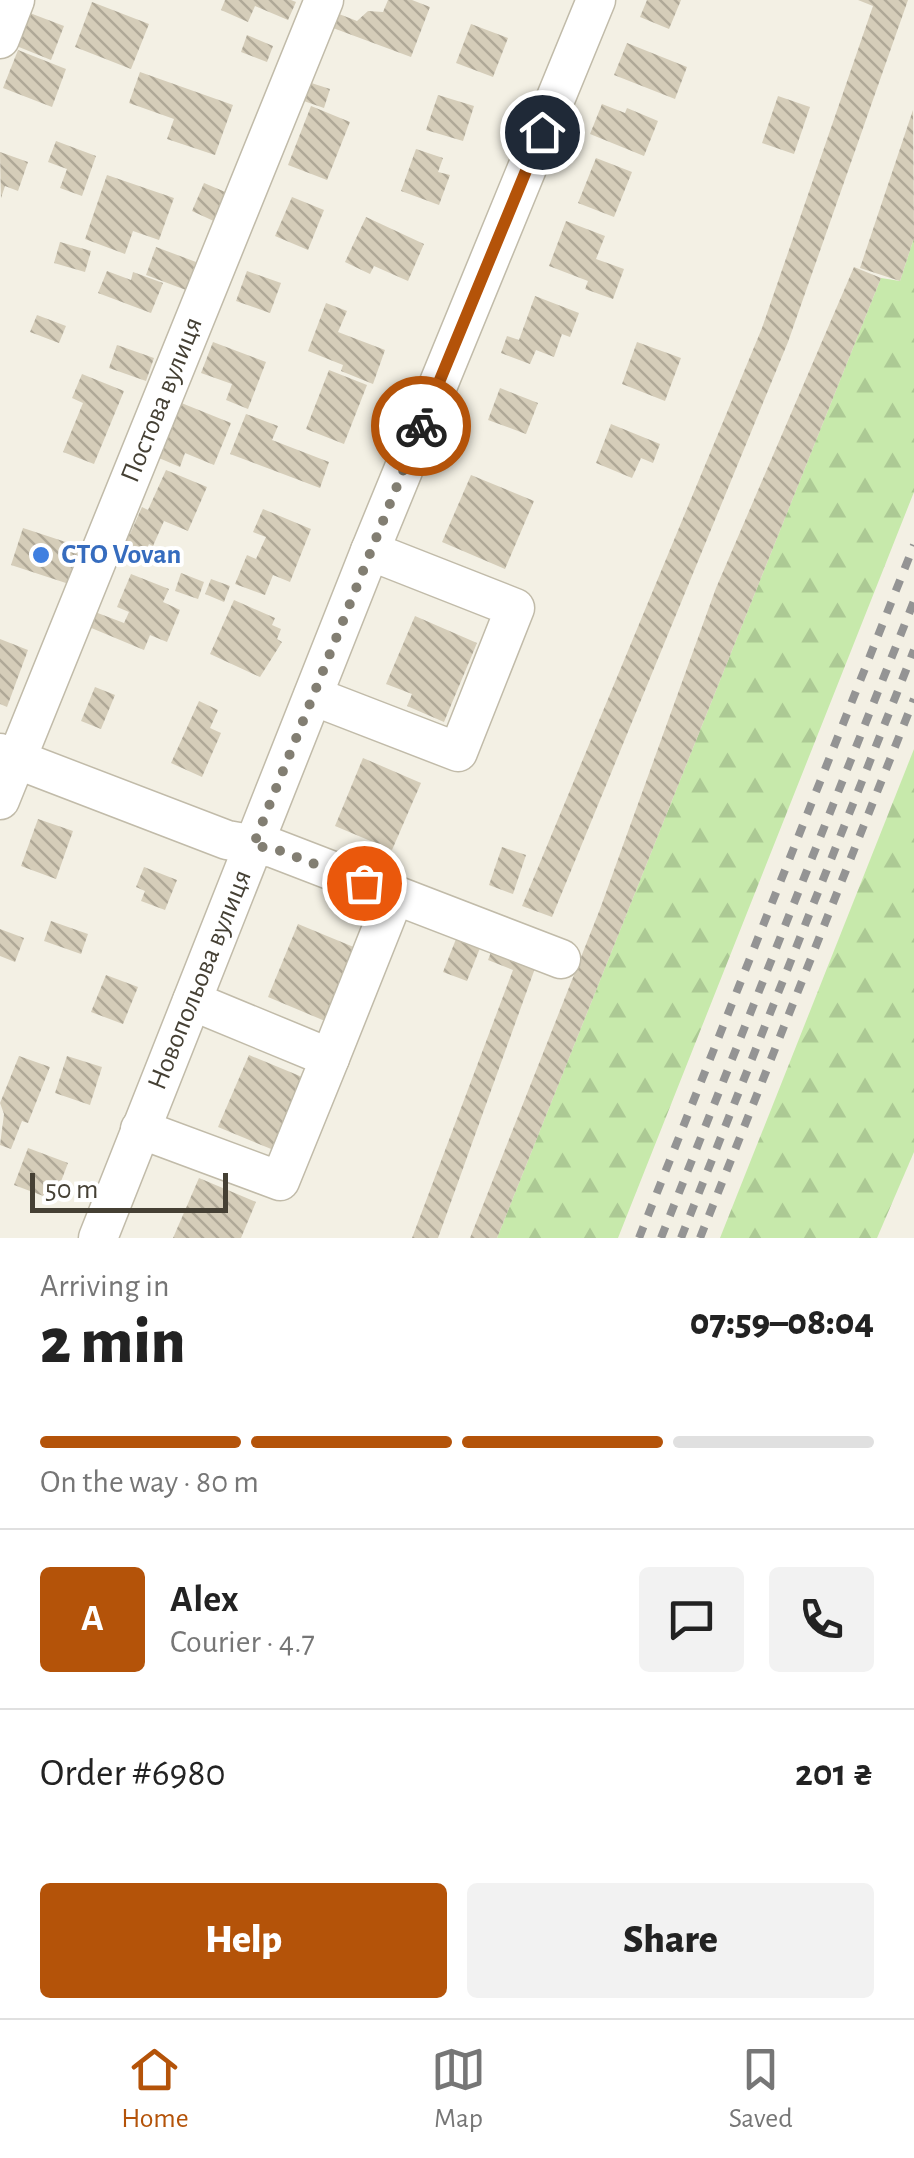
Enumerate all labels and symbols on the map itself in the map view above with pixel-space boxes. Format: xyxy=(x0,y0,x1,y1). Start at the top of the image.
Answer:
pin xyxy=(500,90,585,175)
street label: Постова вулиця xyxy=(116,313,208,487)
courier xyxy=(371,376,471,476)
place label: СТО Vovan xyxy=(61,541,181,569)
marker: СТО Vovan xyxy=(30,544,52,566)
pin xyxy=(322,841,407,926)
street label: Новопольова вулиця xyxy=(143,866,257,1094)
scale bar xyxy=(30,1168,228,1212)

